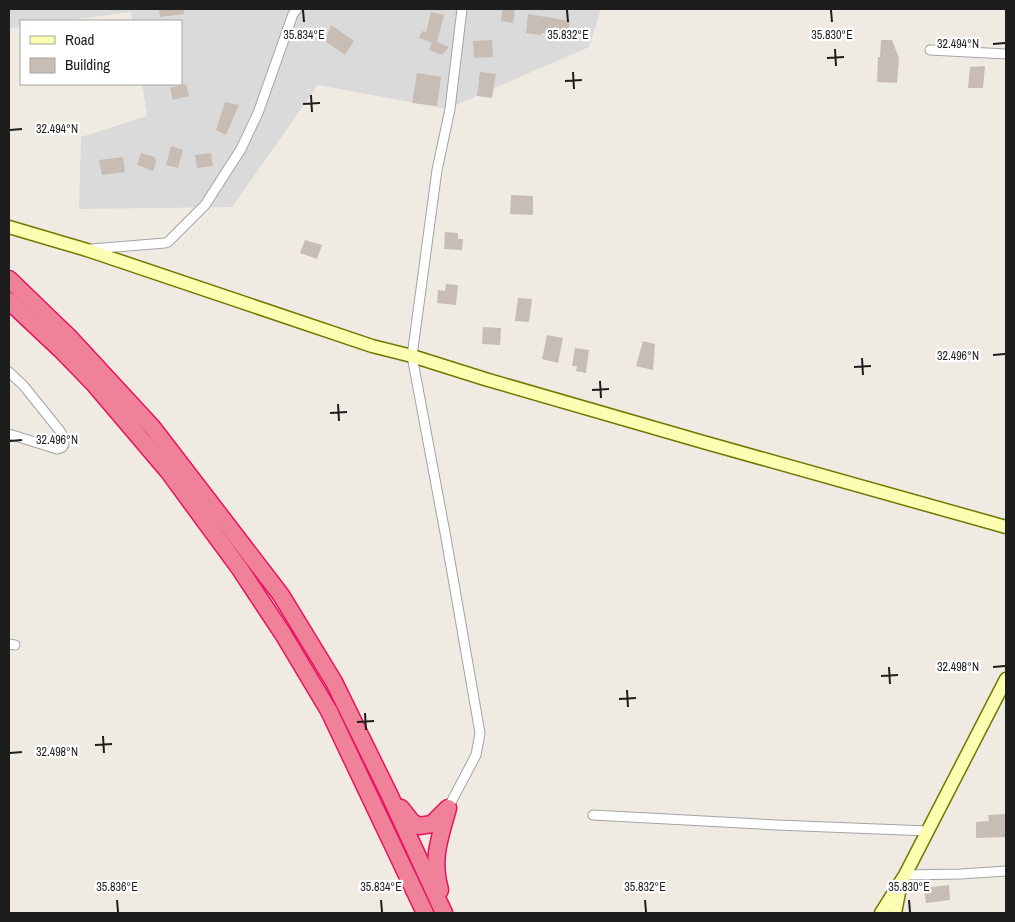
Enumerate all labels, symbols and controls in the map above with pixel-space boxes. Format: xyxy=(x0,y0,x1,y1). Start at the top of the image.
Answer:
legend xyxy=(20,20,182,85)
text: 35.834°E xyxy=(283,27,325,43)
text: 35.832°E xyxy=(547,27,589,43)
text: 35.830°E xyxy=(811,27,853,43)
text: Road xyxy=(65,29,94,50)
text: 32.494°N xyxy=(937,36,979,52)
text: Building xyxy=(65,54,110,75)
text: 32.494°N xyxy=(36,121,78,137)
text: 32.496°N xyxy=(937,348,979,364)
text: 32.496°N xyxy=(36,432,78,448)
text: 32.498°N xyxy=(937,659,979,675)
text: 32.498°N xyxy=(36,744,78,760)
text: 35.836°E xyxy=(96,879,138,895)
text: 35.834°E xyxy=(360,879,402,895)
text: 35.832°E xyxy=(624,879,666,895)
text: 35.830°E xyxy=(888,879,930,895)

